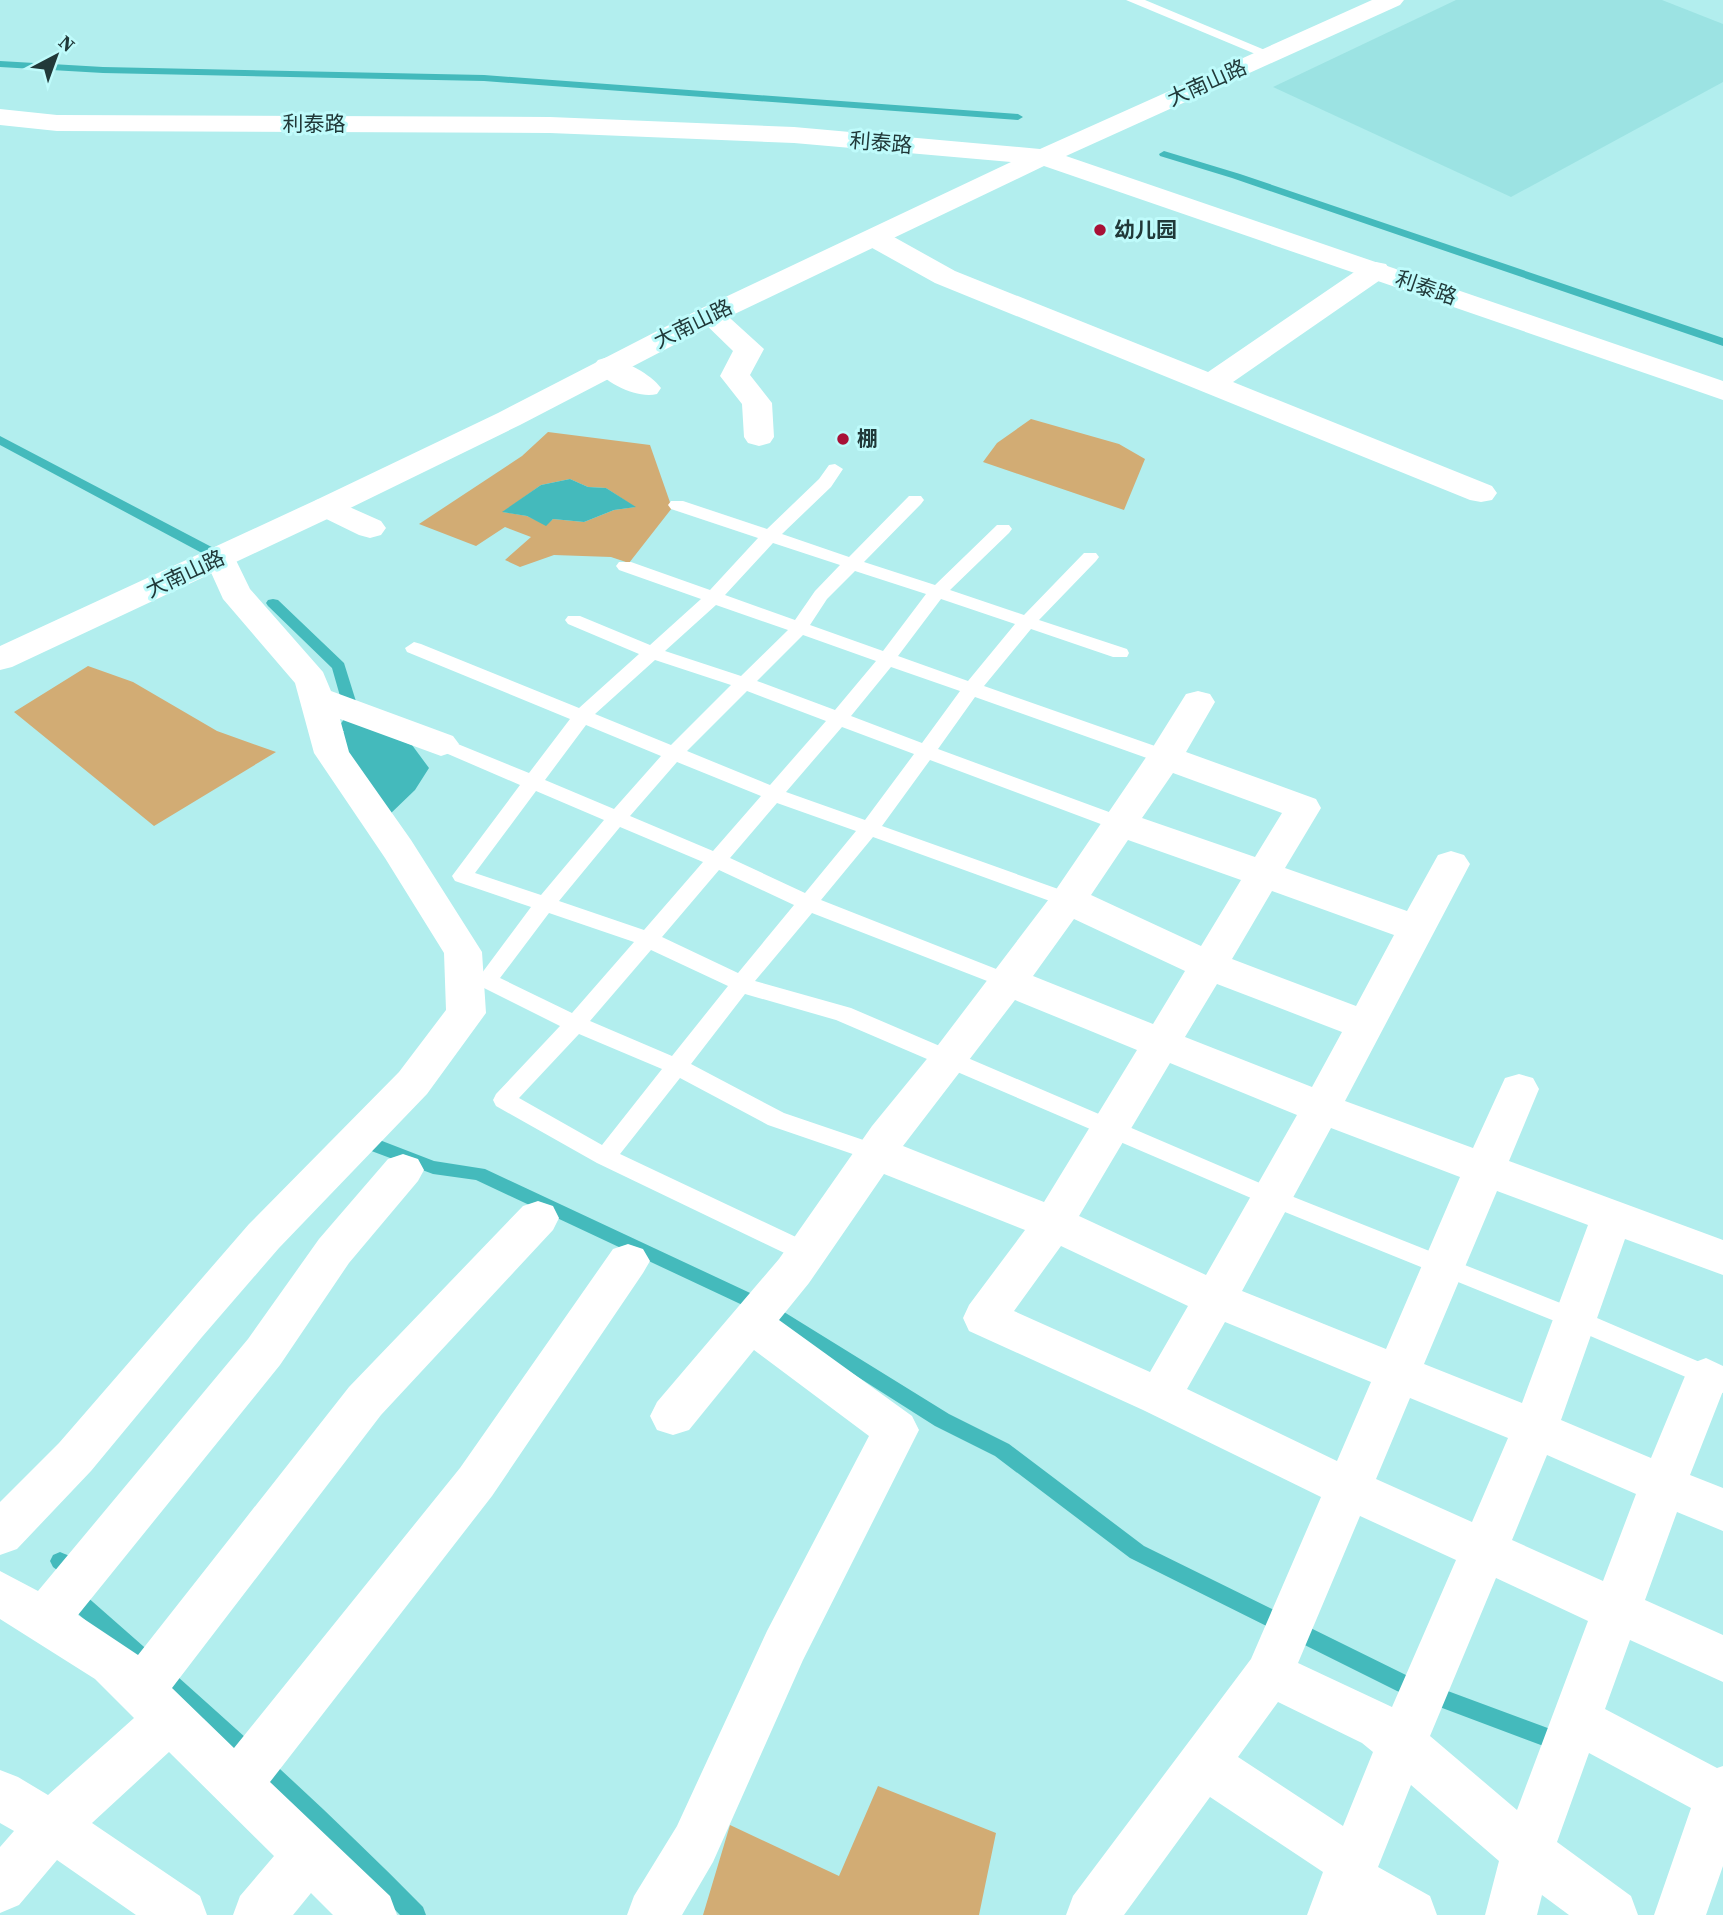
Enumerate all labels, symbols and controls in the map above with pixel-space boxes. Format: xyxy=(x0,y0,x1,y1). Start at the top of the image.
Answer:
north arrow xyxy=(21,21,91,91)
text: N xyxy=(53,29,81,58)
street label: 大南山路 xyxy=(1163,52,1251,113)
street label: 利泰路 xyxy=(283,109,346,138)
street label: 利泰路 xyxy=(848,125,914,160)
place label: 幼儿园 xyxy=(1114,215,1177,244)
marker: 幼儿园 xyxy=(1092,222,1108,238)
street label: 利泰路 xyxy=(1392,264,1461,311)
street label: 大南山路 xyxy=(649,292,737,355)
place label: 棚 xyxy=(857,424,878,453)
marker: 棚 xyxy=(835,431,851,447)
street label: 大南山路 xyxy=(141,543,229,604)

